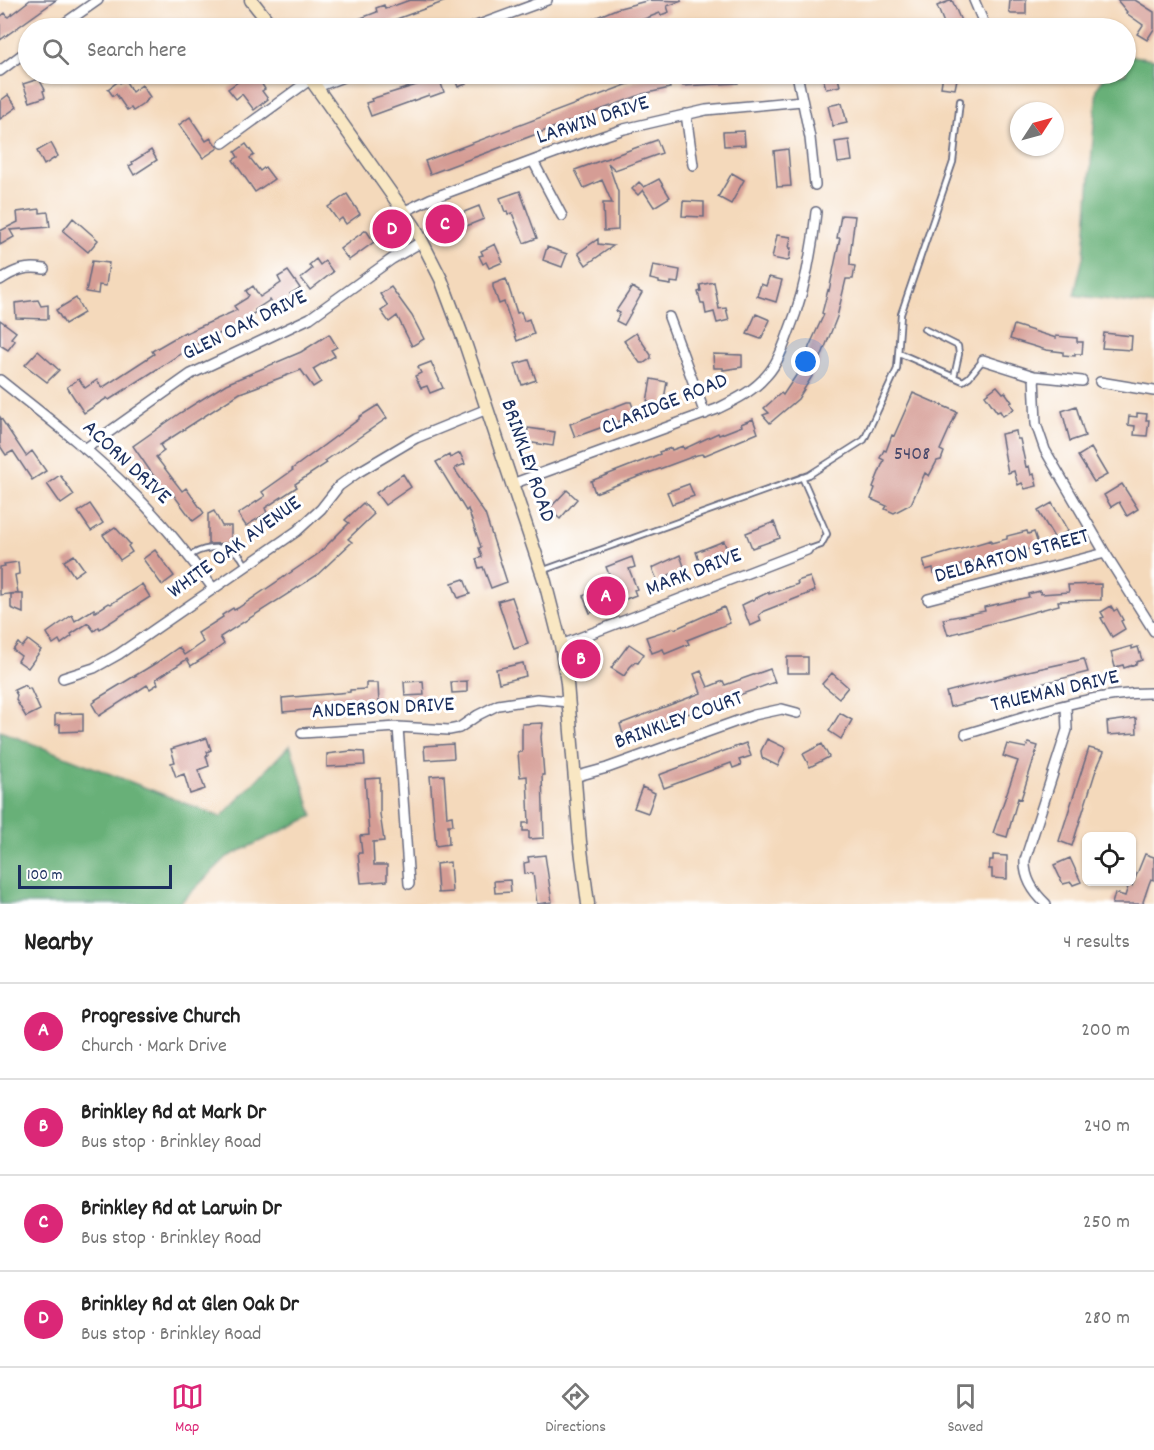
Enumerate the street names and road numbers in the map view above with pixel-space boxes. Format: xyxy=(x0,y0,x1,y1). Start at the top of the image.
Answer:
street label: LARWIN DRIVE xyxy=(533,88,653,154)
street label: GLEN OAK DRIVE xyxy=(177,282,313,370)
street label: CLARIDGE ROAD xyxy=(597,366,733,444)
street label: BRINKLEY ROAD xyxy=(492,396,562,526)
street label: ACORN DRIVE xyxy=(75,414,177,512)
street label: WHITE OAK AVENUE xyxy=(162,489,308,607)
street label: DELBARTON STREET xyxy=(931,521,1093,593)
street label: MARK DRIVE xyxy=(642,541,746,605)
street label: TRUEMAN DRIVE xyxy=(988,662,1122,722)
street label: BRINKLEY COURT xyxy=(610,683,748,759)
street label: ANDERSON DRIVE xyxy=(311,690,455,728)

